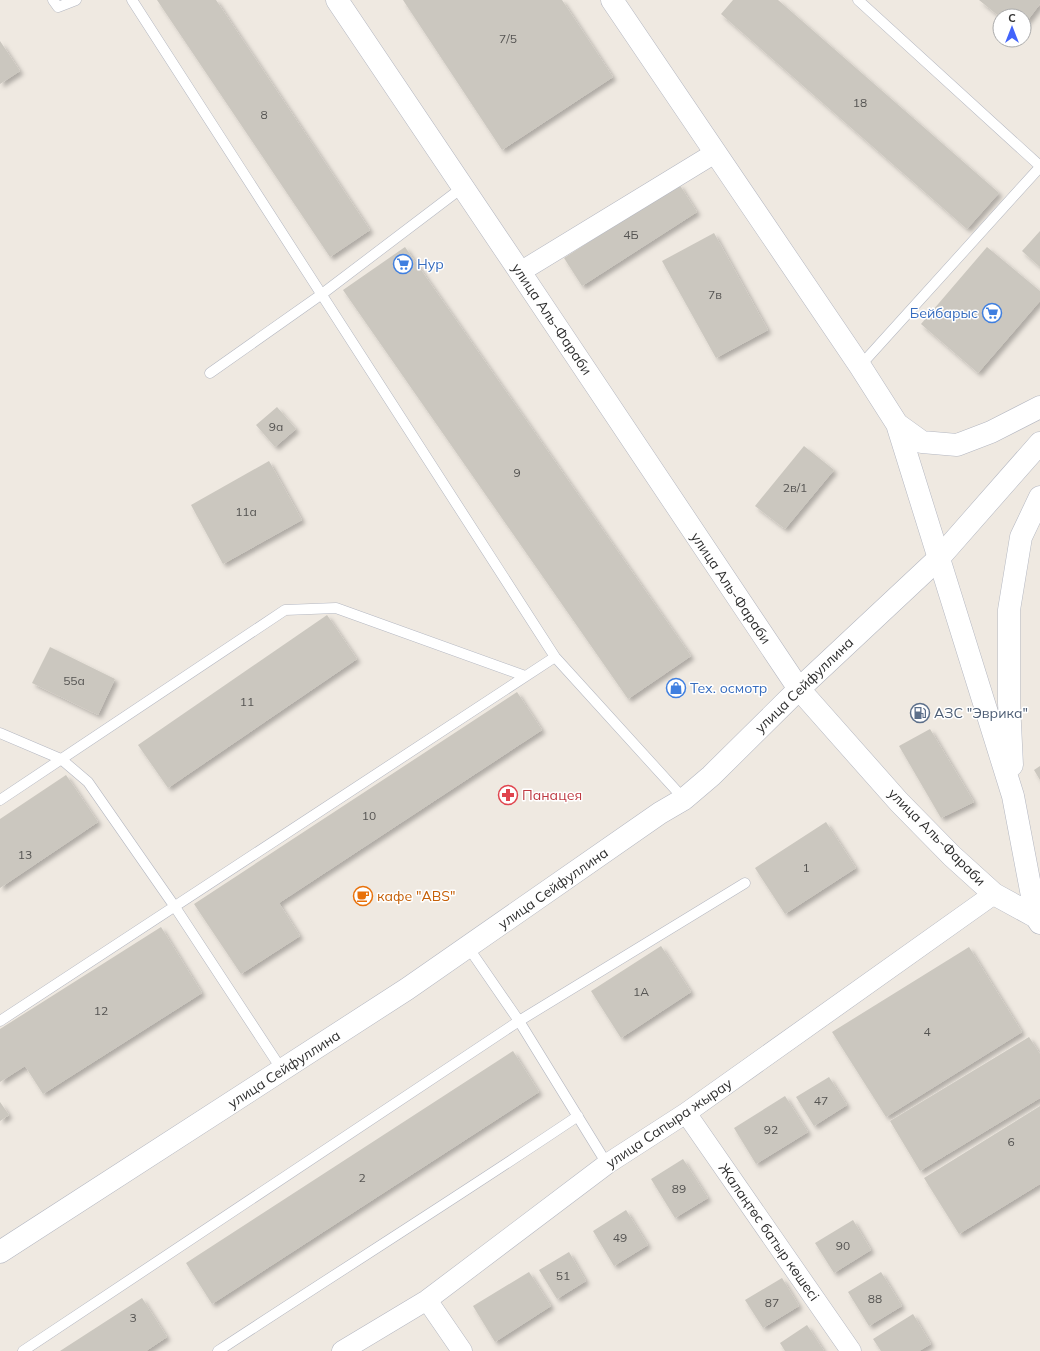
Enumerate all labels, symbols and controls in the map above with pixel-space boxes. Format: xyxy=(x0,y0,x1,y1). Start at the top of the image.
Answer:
north arrow xyxy=(992,8,1032,48)
text: С xyxy=(1008,11,1016,25)
house number: 7/5 xyxy=(499,31,517,46)
house number: 18 xyxy=(853,95,867,110)
house number: 8 xyxy=(260,107,268,122)
house number: 4Б xyxy=(623,227,639,242)
supermarket icon: Нур xyxy=(392,253,414,275)
place label: Нур xyxy=(417,255,444,273)
street label: улица Аль-Фараби xyxy=(508,260,596,378)
house number: 7в xyxy=(708,287,722,302)
supermarket icon: Бейбарыс xyxy=(981,302,1003,324)
place label: Бейбарыс xyxy=(910,304,978,322)
house number: 9а xyxy=(269,419,283,434)
house number: 9 xyxy=(513,465,521,480)
house number: 2в/1 xyxy=(783,480,807,495)
house number: 11а xyxy=(235,504,257,519)
street label: улица Аль-Фараби xyxy=(687,529,775,647)
street label: улица Сейфуллина xyxy=(751,633,857,737)
house number: 55а xyxy=(63,673,85,688)
shop icon: Тех. осмотр xyxy=(665,677,687,699)
place label: Тех. осмотр xyxy=(690,679,767,697)
house number: 11 xyxy=(240,694,254,709)
fuel station icon: АЗС "Эврика" xyxy=(909,702,931,724)
place label: АЗС "Эврика" xyxy=(934,704,1028,722)
pharmacy icon: Панацея xyxy=(497,784,519,806)
street label: улица Аль-Фараби xyxy=(884,784,990,890)
place label: Панацея xyxy=(522,786,582,804)
house number: 10 xyxy=(362,808,376,823)
street label: улица Сейфуллина xyxy=(494,843,612,933)
house number: 13 xyxy=(18,847,32,862)
house number: 1 xyxy=(802,860,810,875)
cafe icon: кафе "ABS" xyxy=(352,885,374,907)
place label: кафе "ABS" xyxy=(377,887,455,905)
house number: 1А xyxy=(633,984,649,999)
house number: 12 xyxy=(94,1003,108,1018)
house number: 4 xyxy=(923,1024,931,1039)
street label: улица Сейфуллина xyxy=(224,1026,344,1112)
street label: улица Сапыра жырау xyxy=(602,1074,736,1172)
house number: 47 xyxy=(814,1093,828,1108)
house number: 92 xyxy=(764,1122,778,1137)
house number: 6 xyxy=(1007,1134,1015,1149)
street label: Жалаңтөс батыр көшесі xyxy=(715,1160,823,1304)
house number: 2 xyxy=(358,1170,366,1185)
house number: 89 xyxy=(672,1181,686,1196)
house number: 49 xyxy=(613,1230,627,1245)
house number: 90 xyxy=(836,1238,850,1253)
house number: 51 xyxy=(556,1268,570,1283)
house number: 88 xyxy=(868,1291,882,1306)
house number: 87 xyxy=(765,1295,779,1310)
house number: 3 xyxy=(129,1310,137,1325)

